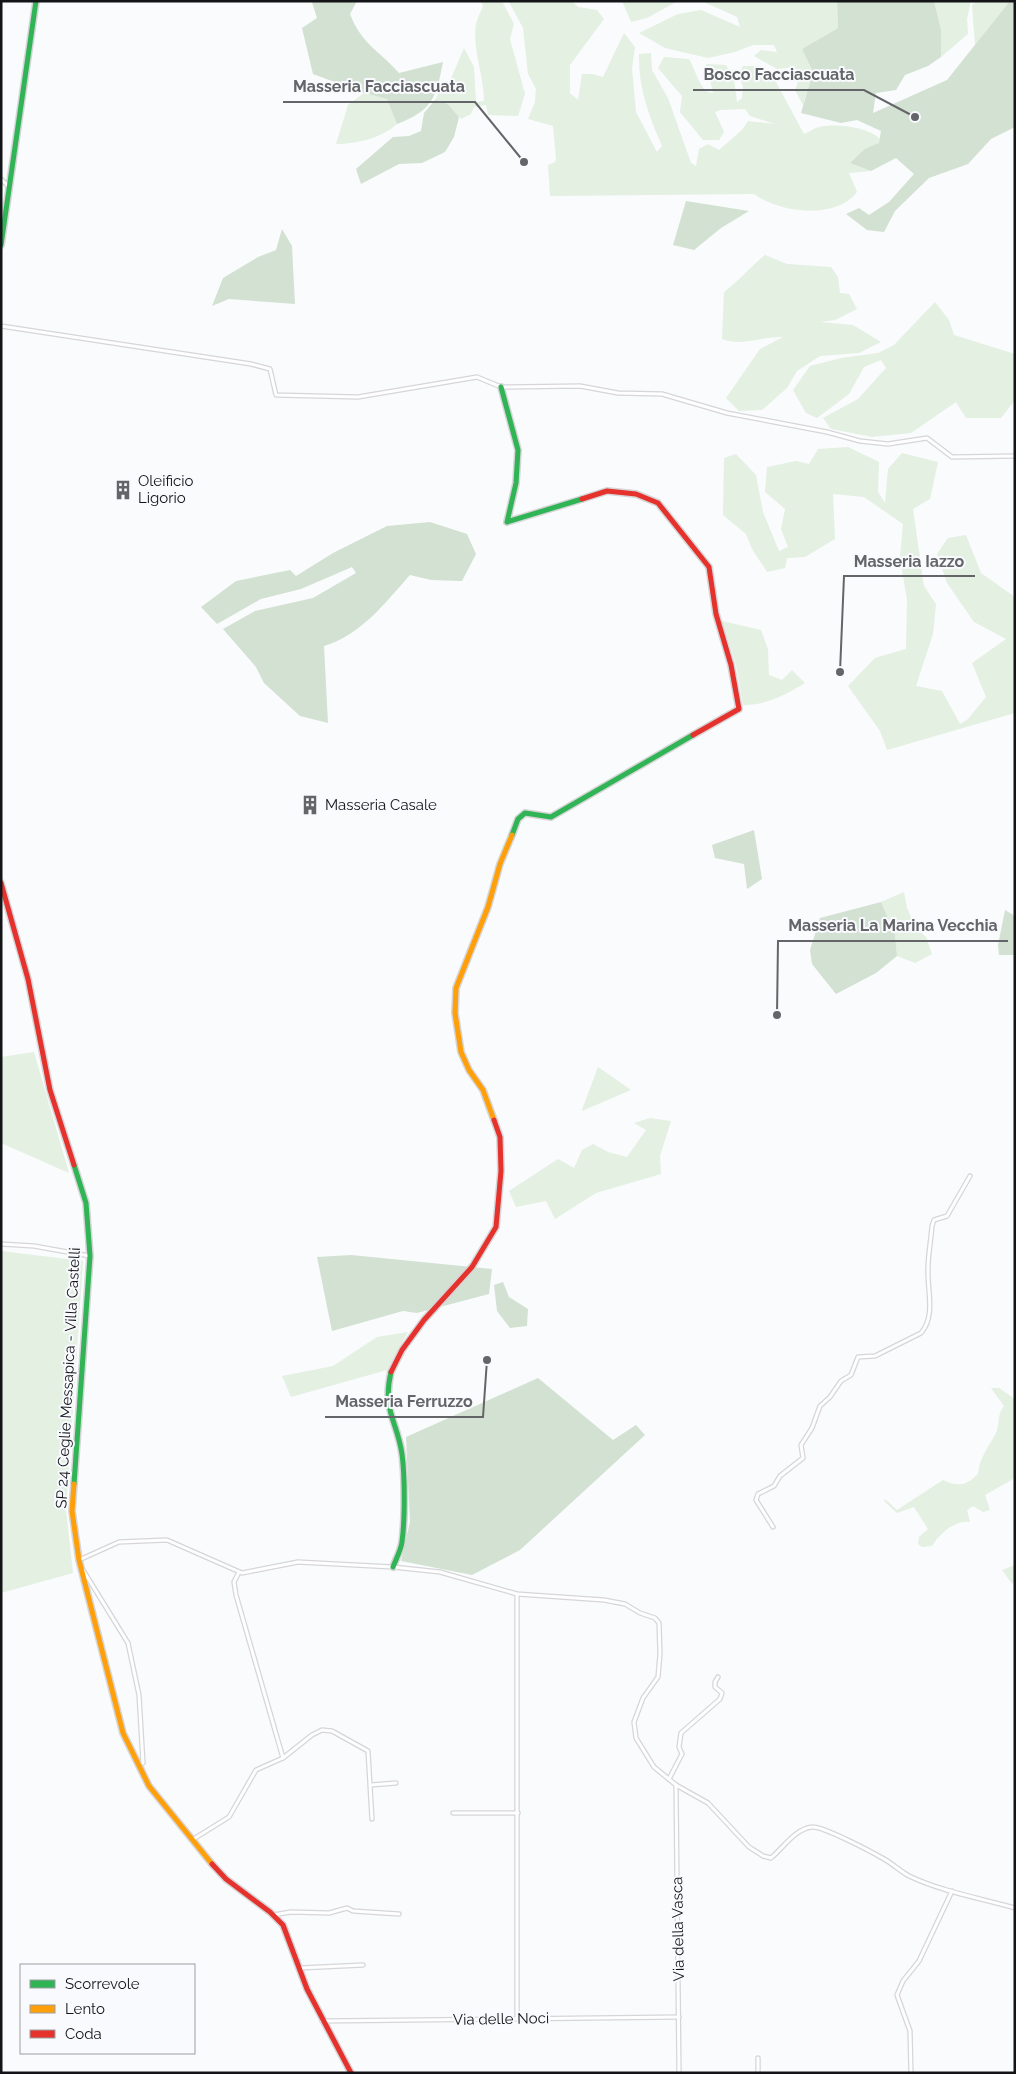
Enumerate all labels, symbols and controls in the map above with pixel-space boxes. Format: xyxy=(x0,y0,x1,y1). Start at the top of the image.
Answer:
callout: Bosco Facciascuata xyxy=(693,59,864,90)
text: Bosco Facciascuata xyxy=(703,65,855,84)
callout: Masseria Facciascuata xyxy=(283,71,475,102)
text: Masseria Facciascuata xyxy=(293,77,465,96)
place label: Oleificio Ligorio xyxy=(138,472,193,507)
building icon: Oleificio Ligorio xyxy=(112,479,134,501)
callout: Masseria Iazzo xyxy=(844,545,975,576)
text: Masseria Iazzo xyxy=(854,552,965,571)
building icon: Masseria Casale xyxy=(299,794,321,816)
place label: Masseria Casale xyxy=(325,796,437,814)
callout: Masseria La Marina Vecchia xyxy=(778,910,1008,941)
text: Masseria La Marina Vecchia xyxy=(788,916,998,935)
street label: SP 24 Ceglie Messapica - Villa Castelli xyxy=(52,1247,84,1509)
callout: Masseria Ferruzzo xyxy=(325,1386,483,1417)
text: Masseria Ferruzzo xyxy=(335,1392,473,1411)
street label: Via della Vasca xyxy=(668,1877,688,1981)
legend xyxy=(20,1964,195,2054)
text: Scorrevole xyxy=(65,1975,140,1993)
text: Lento xyxy=(65,2000,105,2018)
street label: Via delle Noci xyxy=(453,2009,549,2029)
text: Coda xyxy=(65,2025,102,2043)

